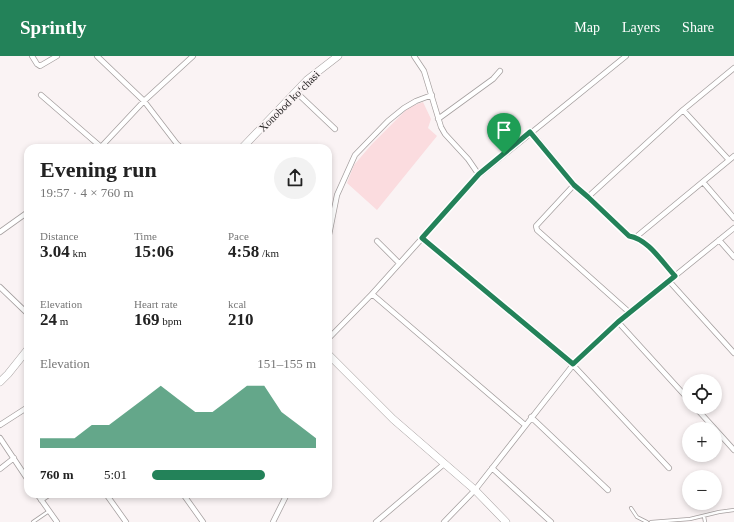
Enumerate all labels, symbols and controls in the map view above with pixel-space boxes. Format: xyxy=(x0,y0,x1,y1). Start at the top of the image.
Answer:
text: Sprintly xyxy=(20,17,87,38)
text: Map xyxy=(574,20,600,35)
text: Layers xyxy=(622,20,660,35)
text: Share xyxy=(682,20,714,35)
street label: Xonobod koʻchasi xyxy=(256,68,322,134)
pin xyxy=(487,113,521,154)
icon: arrive xyxy=(493,119,515,141)
text: Evening run xyxy=(40,157,157,182)
button: share xyxy=(274,157,316,199)
text: 19:57 · 4 × 760 m xyxy=(40,185,134,200)
text: Distance xyxy=(40,230,78,242)
text: Time xyxy=(134,230,157,242)
text: Pace xyxy=(228,230,249,242)
text: 3.04 xyxy=(40,242,70,261)
text: 15:06 xyxy=(134,242,174,261)
text: 4:58 xyxy=(228,242,259,261)
text: km xyxy=(70,247,87,259)
text: /km xyxy=(259,247,279,259)
text: Elevation xyxy=(40,298,82,310)
text: Heart rate xyxy=(134,298,178,310)
text: kcal xyxy=(228,298,246,310)
text: 24 xyxy=(40,310,57,329)
text: 169 xyxy=(134,310,160,329)
text: 210 xyxy=(228,310,254,329)
text: m xyxy=(57,315,68,327)
text: bpm xyxy=(160,315,182,327)
text: Elevation xyxy=(40,356,90,371)
text: 151–155 m xyxy=(257,356,316,371)
map controls xyxy=(682,374,722,510)
button: locate xyxy=(682,374,722,414)
button: + xyxy=(682,422,722,462)
text: 760 m xyxy=(40,467,74,482)
text: 5:01 xyxy=(104,467,127,482)
button: − xyxy=(682,470,722,510)

